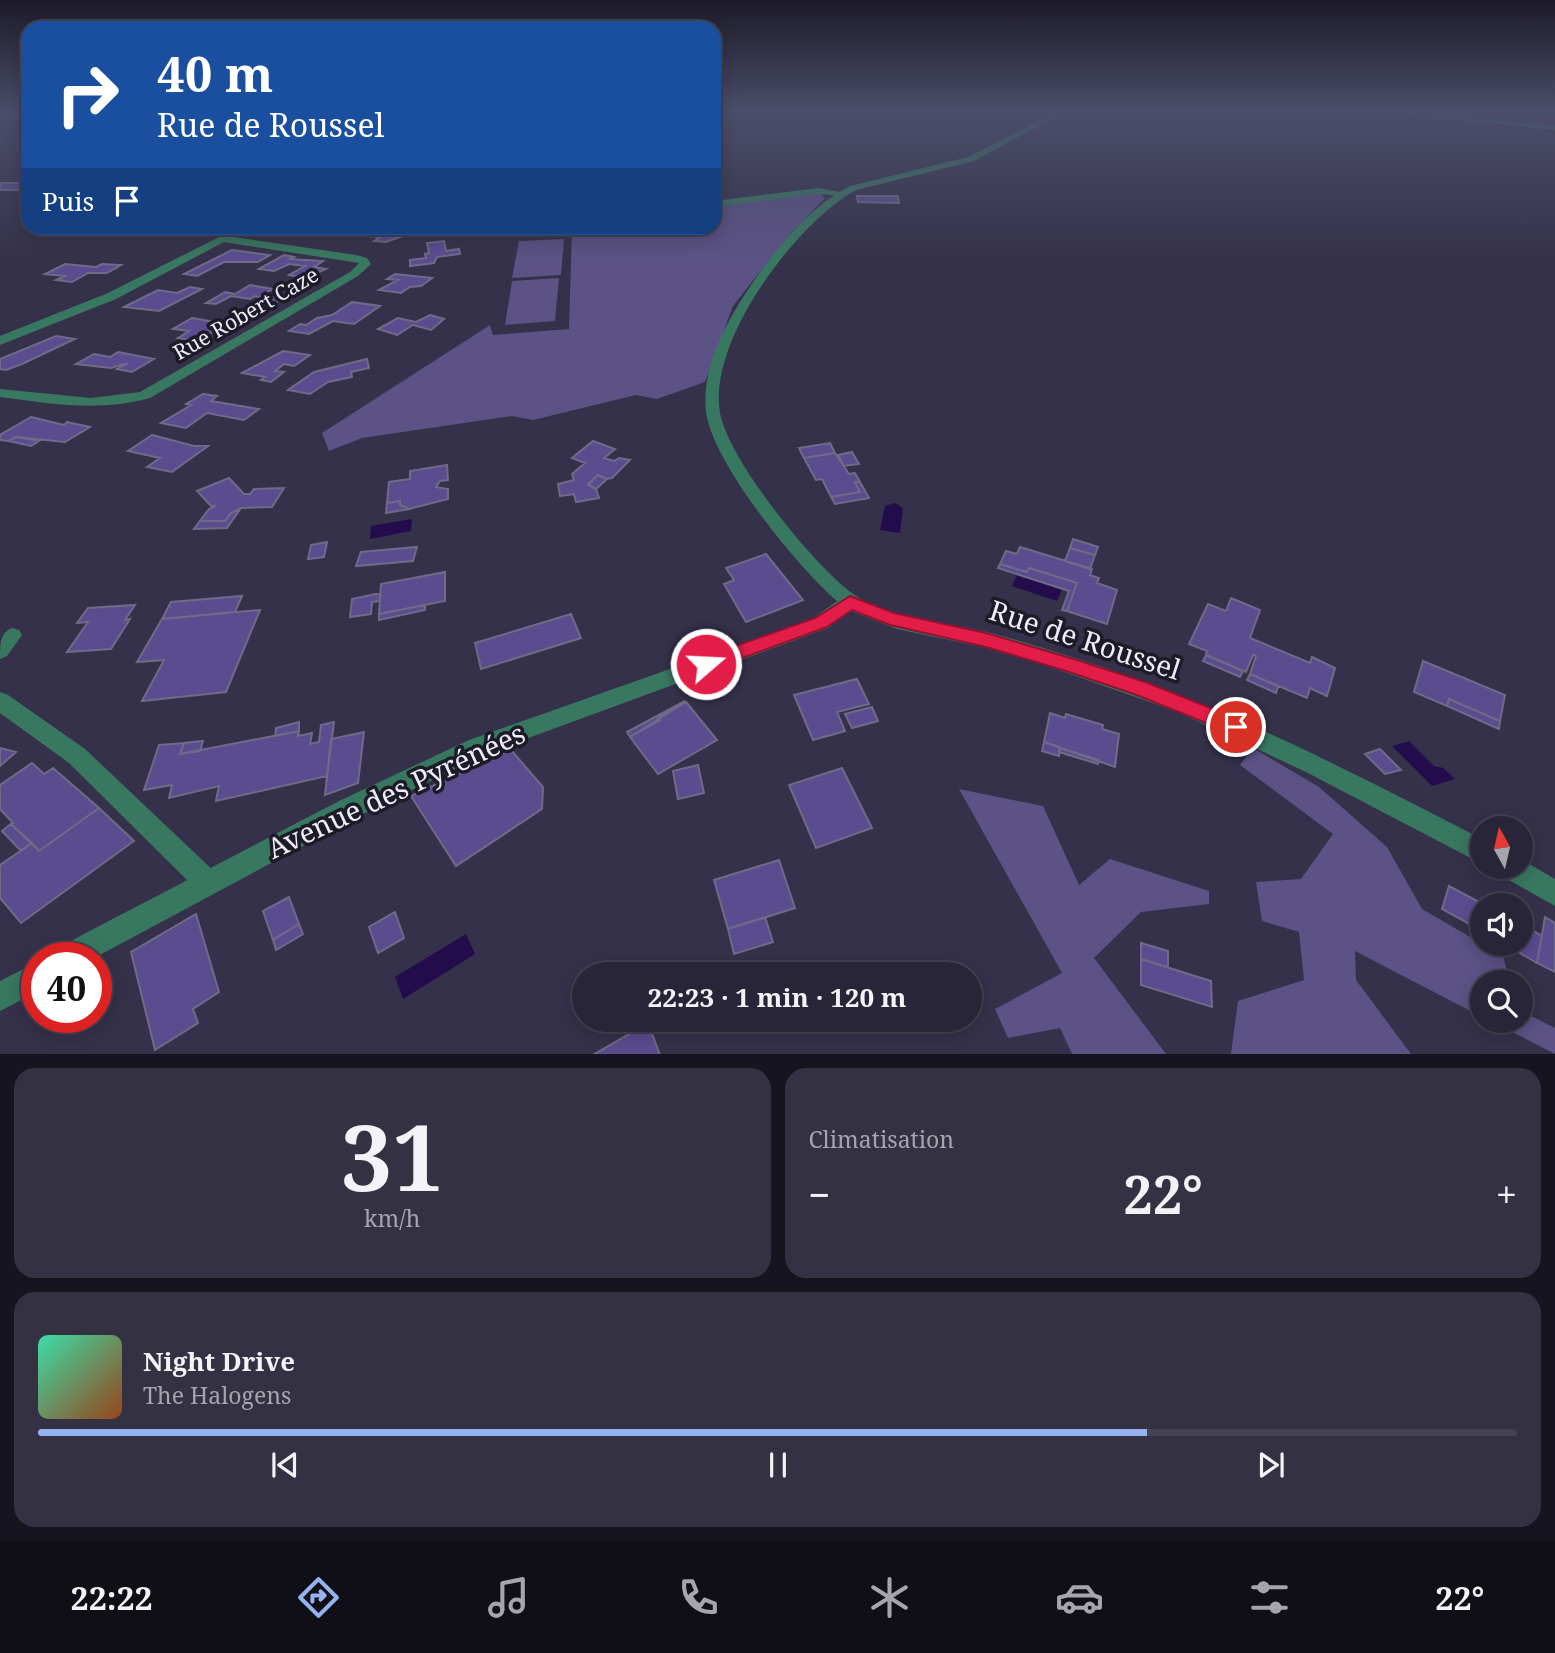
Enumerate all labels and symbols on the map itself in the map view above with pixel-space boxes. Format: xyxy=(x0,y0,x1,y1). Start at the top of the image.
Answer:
street label: Rue Robert Caze xyxy=(168,260,323,366)
street label: Rue de Roussel xyxy=(985,590,1186,688)
position arrow xyxy=(669,627,743,701)
pin xyxy=(1206,697,1266,757)
street label: Avenue des Pyrénées xyxy=(260,713,531,867)
north arrow xyxy=(1470,816,1533,878)
speed limit sign: 40 xyxy=(21,942,112,1033)

